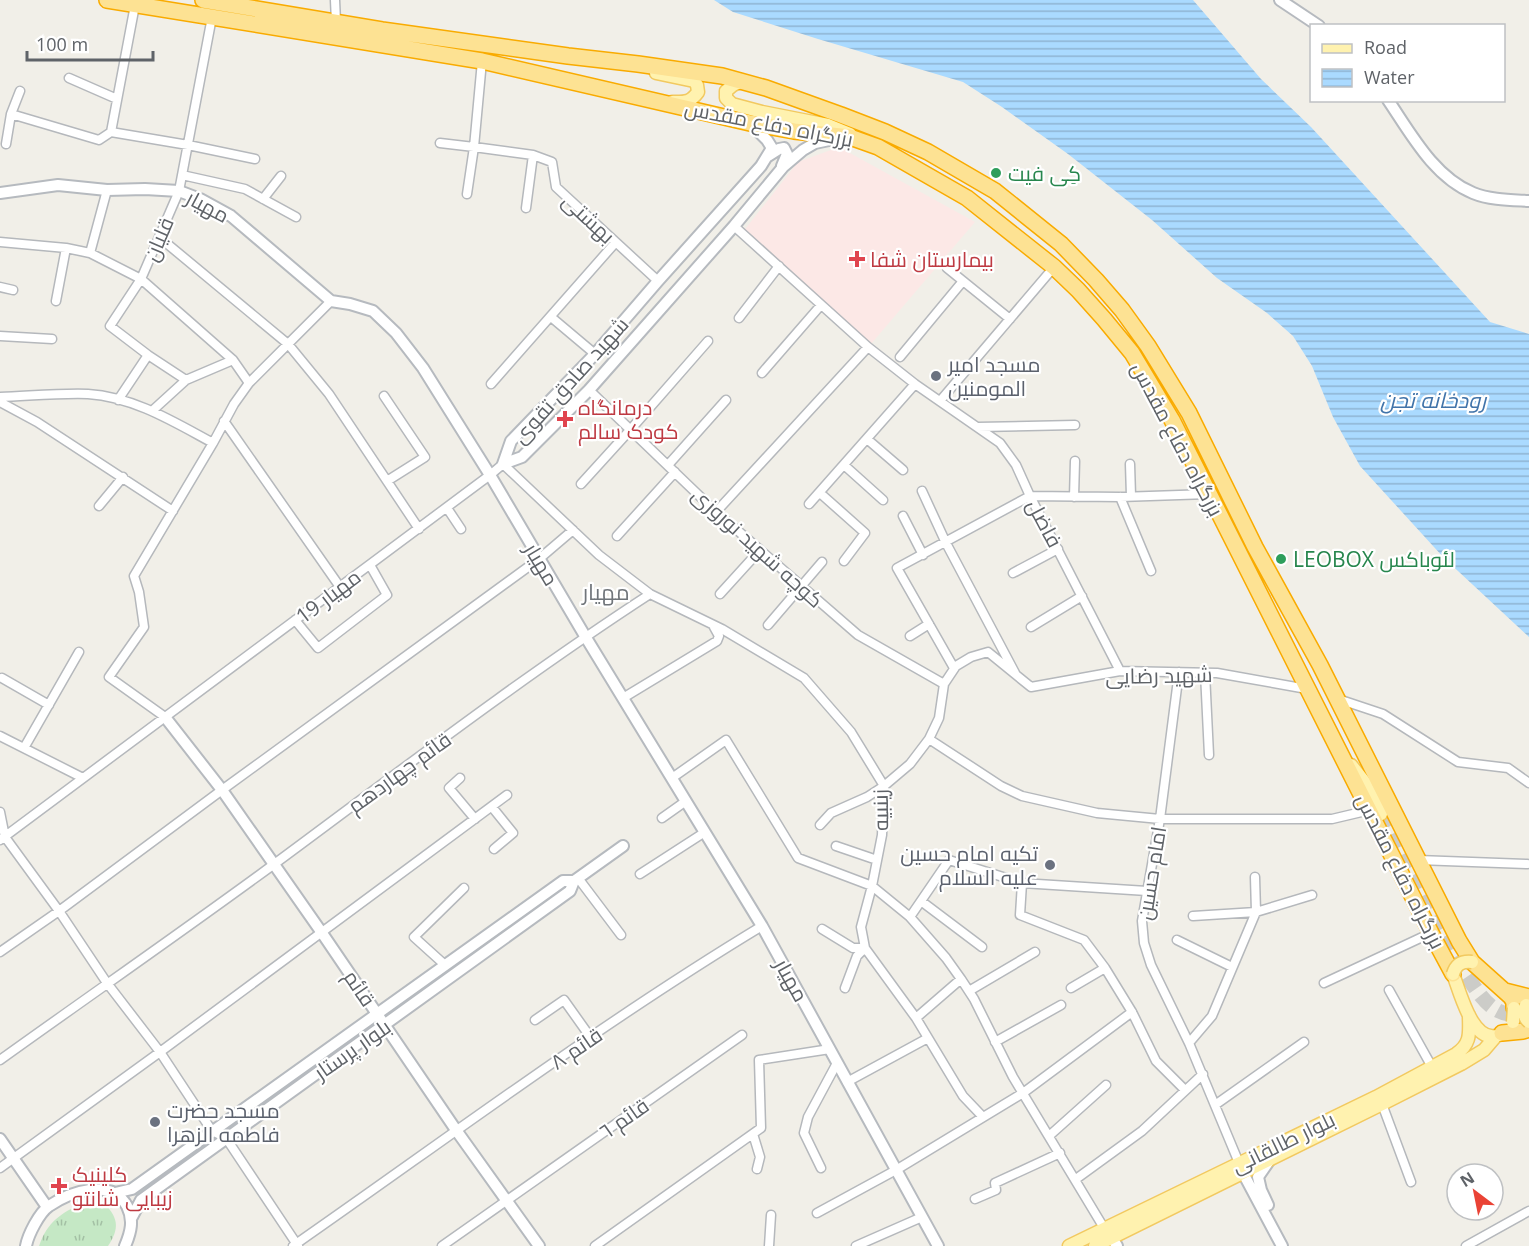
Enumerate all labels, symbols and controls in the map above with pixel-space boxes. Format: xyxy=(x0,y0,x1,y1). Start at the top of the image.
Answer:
scale bar xyxy=(27,24,153,62)
legend xyxy=(1310,24,1505,102)
text: 100 m xyxy=(36,32,88,56)
text: Road xyxy=(1364,35,1407,59)
text: Water xyxy=(1364,65,1415,89)
street label: بزرگراه دفاع مقدس xyxy=(682,93,856,154)
place label: کِی فیت xyxy=(1008,159,1081,187)
marker: کِی فیت xyxy=(989,166,1003,180)
street label: مهیار xyxy=(181,183,235,229)
street label: بهشتی xyxy=(557,187,621,249)
street label: قلیان xyxy=(136,213,180,265)
place label: بیمارستان شفا xyxy=(870,245,994,273)
marker: بیمارستان شفا xyxy=(848,250,866,268)
street label: شهید صادق تقوی xyxy=(506,311,634,449)
place label: مسجد امیر المومنین xyxy=(947,350,1041,402)
street label: بزرگراه دفاع مقدس xyxy=(1125,357,1230,522)
marker: مسجد امیر المومنین xyxy=(929,369,943,383)
water label: رودخانه تجن xyxy=(1380,384,1487,414)
place label: درمانگاه کودک سالم xyxy=(578,393,679,446)
marker: درمانگاه کودک سالم xyxy=(556,410,574,428)
street label: کوچه شهید نوروزی xyxy=(686,481,830,614)
street label: فاضل xyxy=(1021,494,1069,552)
street label: مهیار xyxy=(518,537,566,591)
place label: LEOBOX لئوباکس xyxy=(1293,545,1455,573)
marker: LEOBOX لئوباکس xyxy=(1274,552,1288,566)
street label: مهیار 19 xyxy=(290,562,366,630)
district label: مهیار xyxy=(580,576,630,606)
street label: شهید رضایی xyxy=(1105,660,1213,690)
street label: قائم چهاردهم xyxy=(342,725,457,820)
street label: بزرگراه دفاع مقدس xyxy=(1349,788,1452,954)
street label: زینبیه xyxy=(866,789,894,831)
street label: امام حسین xyxy=(1130,824,1173,922)
place label: تکیه امام حسین علیه السلام xyxy=(900,839,1038,892)
marker: تکیه امام حسین علیه السلام xyxy=(1043,858,1057,872)
street label: مهیار xyxy=(768,953,815,1007)
street label: قائم xyxy=(337,964,382,1012)
street label: بلوار پرستار xyxy=(307,1012,397,1087)
street label: قائم ٨ xyxy=(545,1020,608,1076)
street label: قائم ٦ xyxy=(594,1091,655,1146)
place label: مسجد حضرت فاطمه الزهرا xyxy=(167,1096,280,1148)
street label: بلوار طالقانی xyxy=(1226,1105,1340,1179)
marker: مسجد حضرت فاطمه الزهرا xyxy=(148,1115,162,1129)
place label: کلینیک زیبایی شانتو xyxy=(72,1160,173,1212)
north arrow xyxy=(1445,1162,1505,1222)
text: N xyxy=(1456,1167,1478,1192)
marker: کلینیک زیبایی شانتو xyxy=(50,1177,68,1195)

